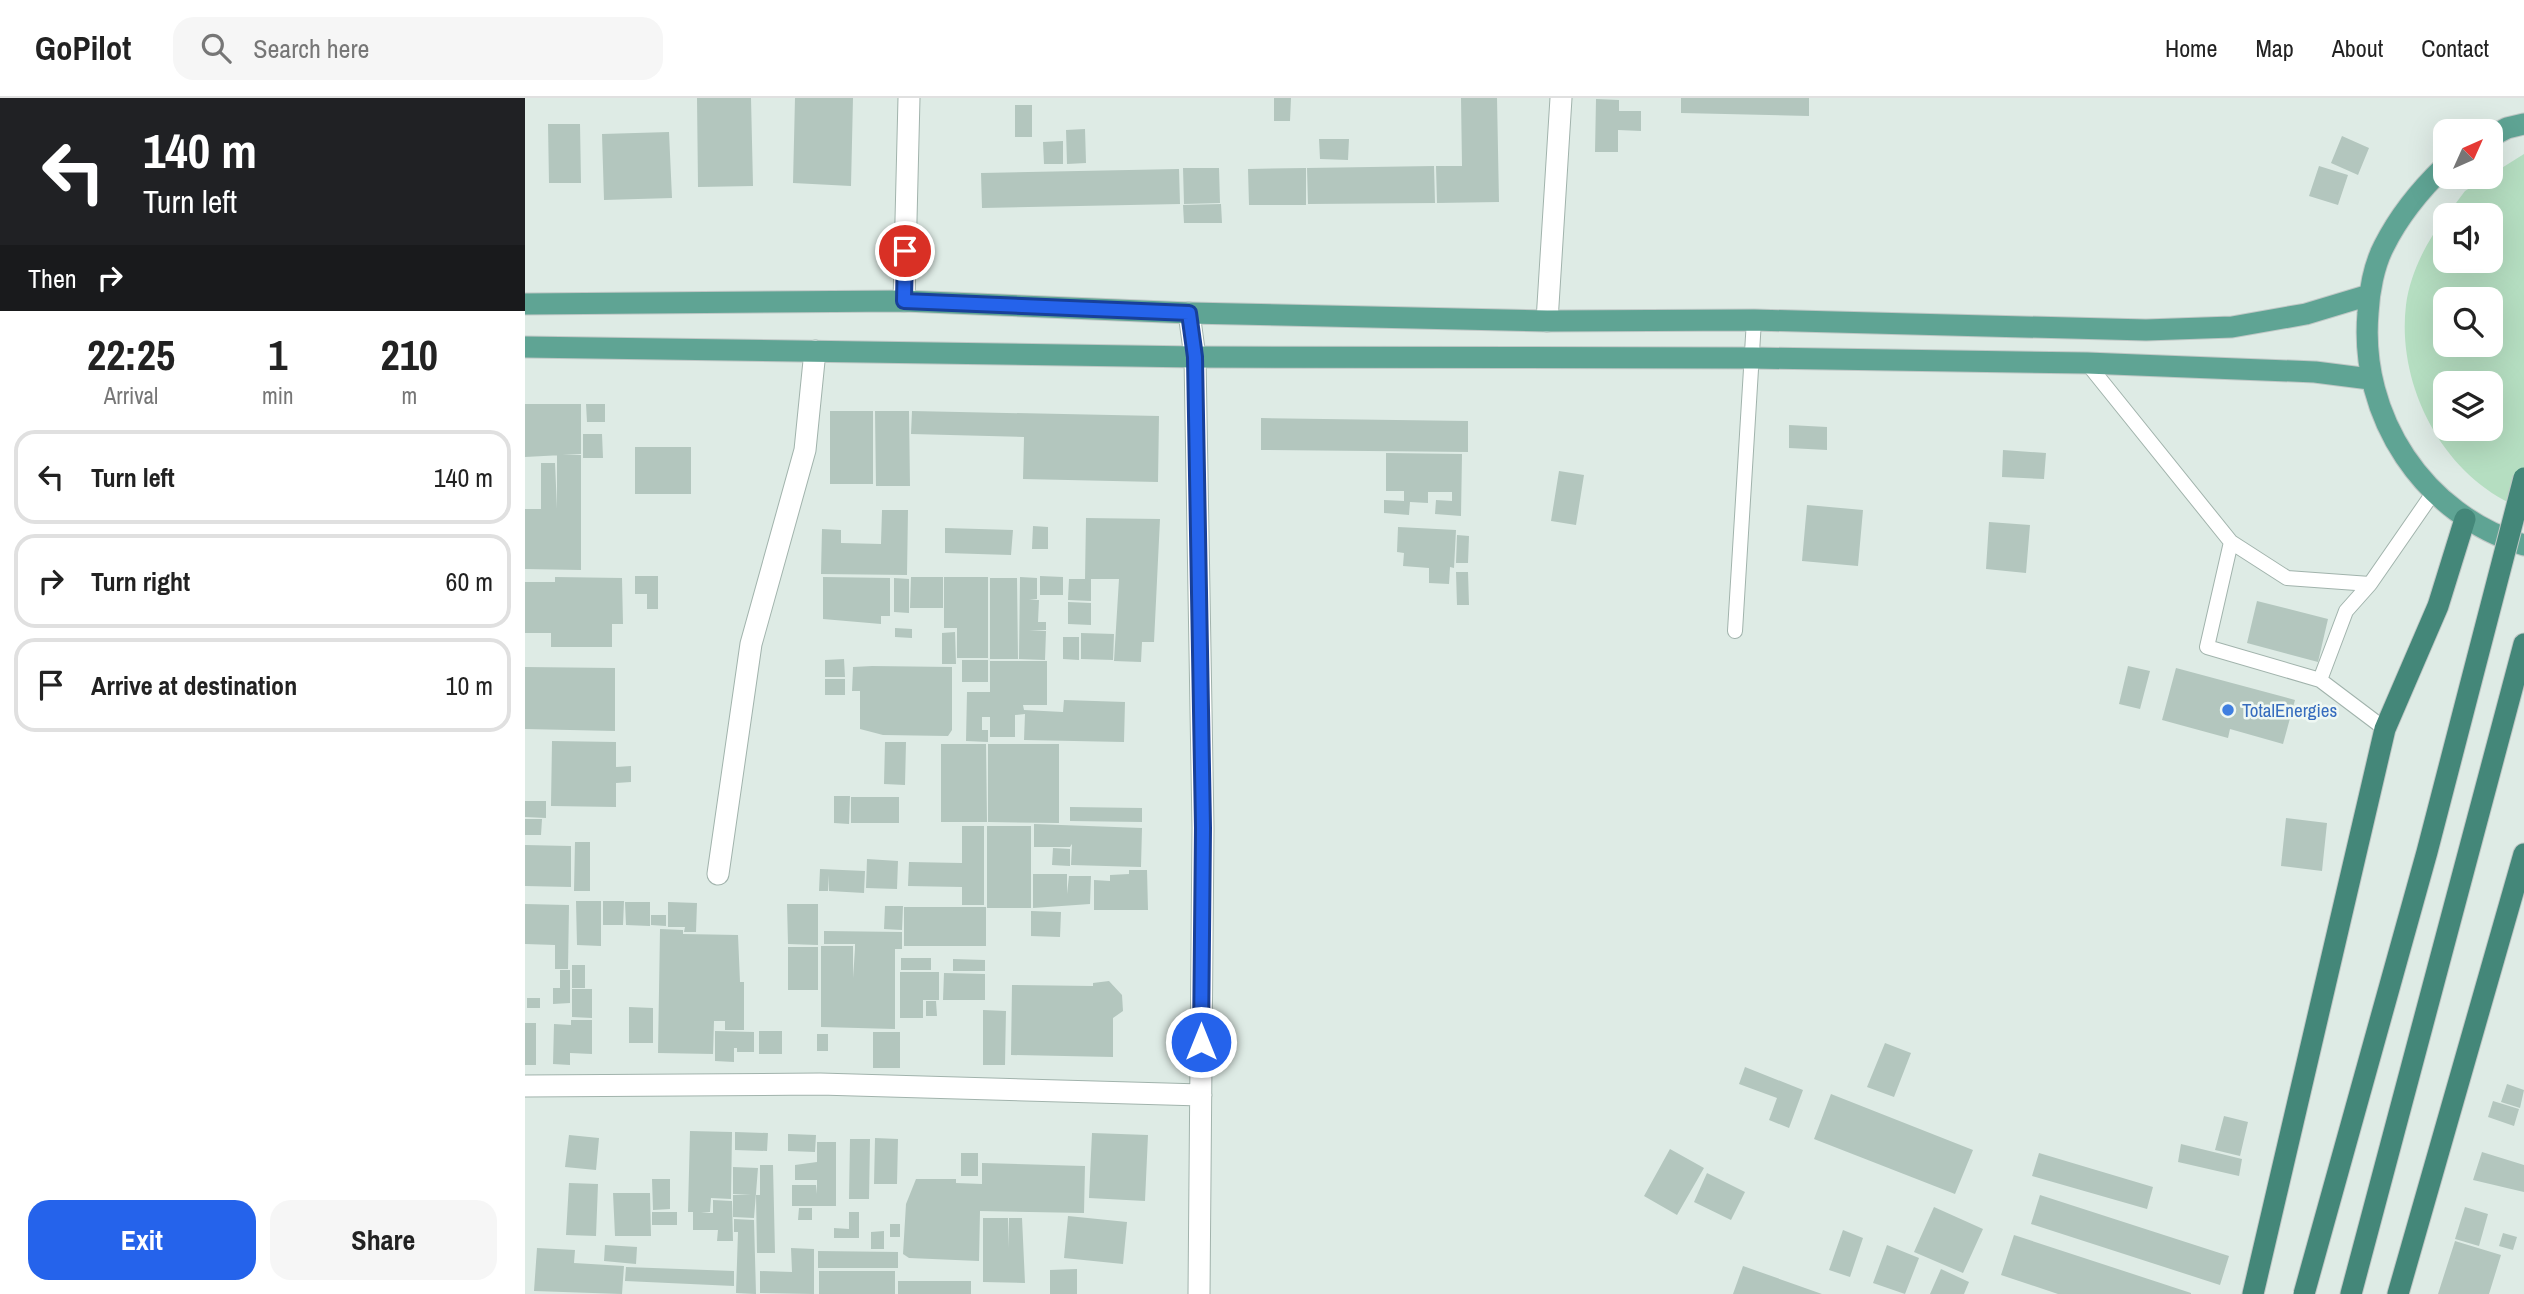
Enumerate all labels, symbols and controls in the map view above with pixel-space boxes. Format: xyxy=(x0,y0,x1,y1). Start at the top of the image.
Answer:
search box xyxy=(173,17,663,80)
text: GoPilot xyxy=(35,26,131,70)
icon: search xyxy=(197,29,235,67)
text: Search here xyxy=(253,31,369,66)
text: Home xyxy=(2165,32,2217,64)
text: Map xyxy=(2255,32,2294,64)
text: About xyxy=(2332,32,2383,64)
text: Contact xyxy=(2421,32,2489,64)
text: 140 m xyxy=(143,117,257,183)
north arrow xyxy=(2433,119,2503,189)
map controls xyxy=(2433,119,2503,441)
icon: left xyxy=(28,126,119,217)
text: Turn left xyxy=(143,180,237,223)
button: sound xyxy=(2433,203,2503,273)
pin xyxy=(875,221,935,281)
icon: arrive xyxy=(886,232,924,270)
icon: right xyxy=(91,259,129,297)
text: Then xyxy=(28,261,77,296)
button: search xyxy=(2433,287,2503,357)
text: 22:25 xyxy=(87,327,175,383)
text: 1 xyxy=(268,327,287,383)
text: 210 xyxy=(381,327,438,383)
button: layers xyxy=(2433,371,2503,441)
text: Arrival xyxy=(104,380,158,411)
text: min xyxy=(262,380,294,411)
text: m xyxy=(401,380,417,411)
icon: left xyxy=(32,458,70,496)
text: Turn left xyxy=(91,460,175,495)
text: 140 m xyxy=(434,460,493,495)
icon: right xyxy=(32,562,70,600)
text: Turn right xyxy=(91,564,190,599)
text: 60 m xyxy=(446,564,493,599)
icon: arrive xyxy=(32,666,70,704)
text: Arrive at destination xyxy=(91,668,297,703)
text: 10 m xyxy=(446,668,493,703)
place label: TotalEnergies xyxy=(2242,697,2337,723)
marker: TotalEnergies xyxy=(2220,702,2236,718)
position arrow xyxy=(1164,1005,1238,1079)
button: Exit xyxy=(28,1200,256,1280)
button: Share xyxy=(270,1200,497,1280)

